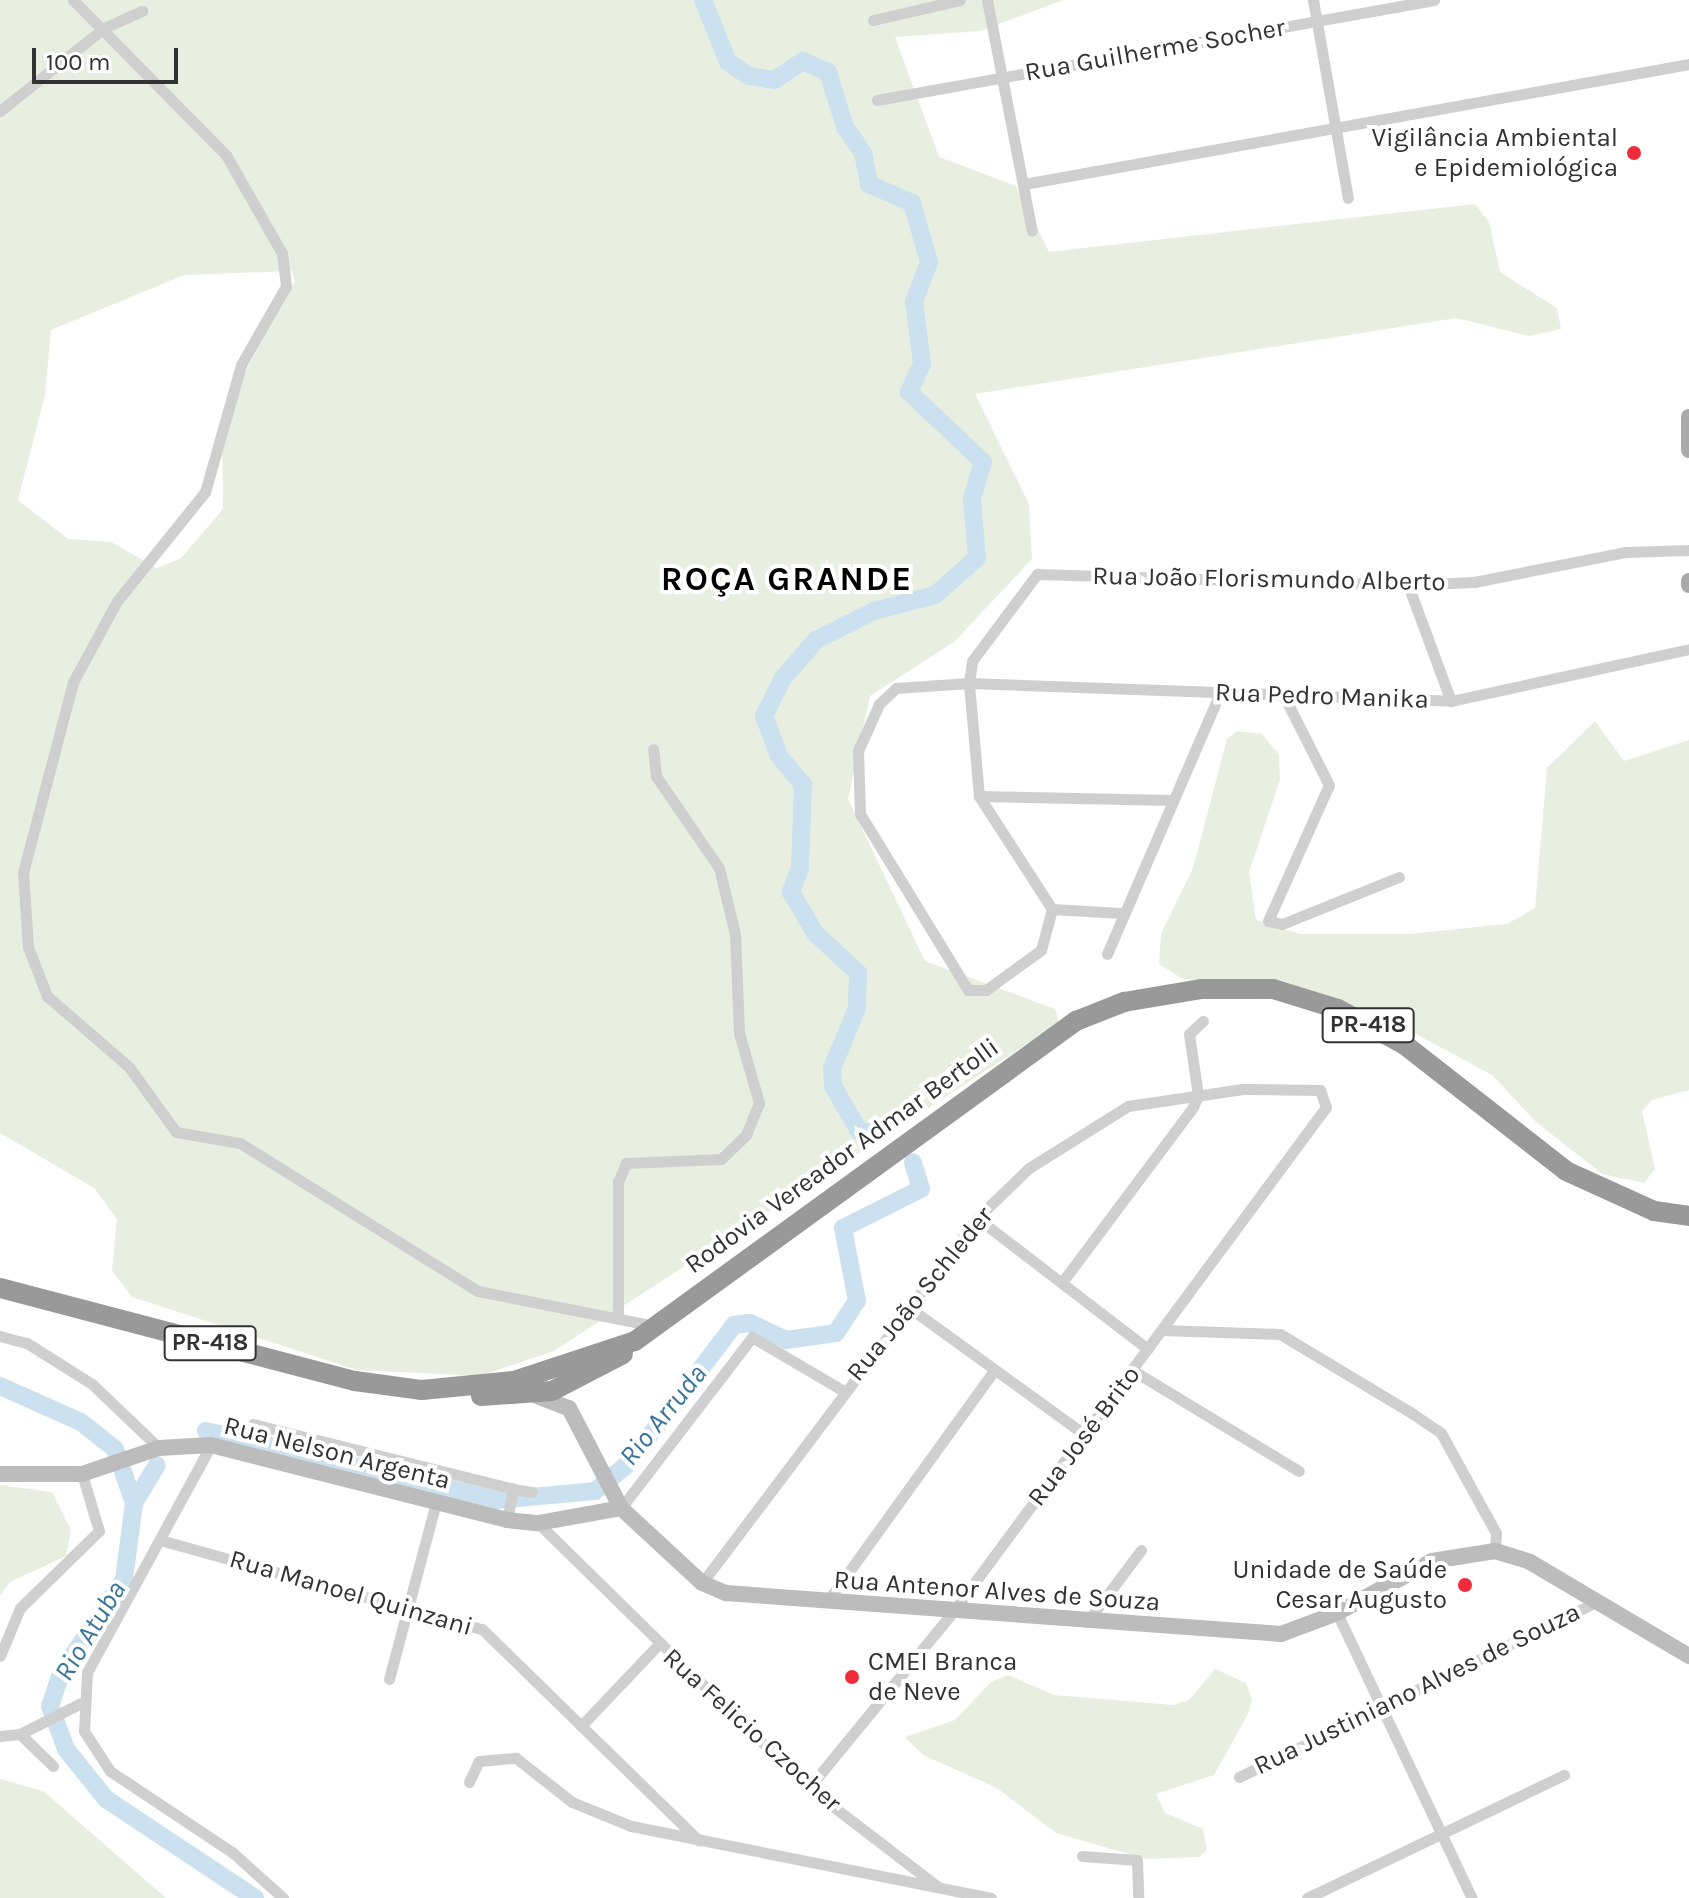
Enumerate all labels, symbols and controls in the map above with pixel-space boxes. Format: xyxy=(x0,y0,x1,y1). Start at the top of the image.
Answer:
street label: Rua Guilherme Socher xyxy=(1022,12,1288,88)
scale bar xyxy=(36,32,182,82)
text: 100 m xyxy=(46,48,111,76)
place label: Vigilância Ambiental e Epidemiológica xyxy=(1371,122,1618,184)
marker: Vigilância Ambiental e Epidemiológica xyxy=(1625,144,1643,162)
district label: ROÇA GRANDE xyxy=(661,560,913,600)
street label: Rua João Florismundo Alberto xyxy=(1092,560,1446,598)
street label: Rua Pedro Manika xyxy=(1215,677,1429,715)
road number: PR-418 xyxy=(1320,1005,1416,1045)
street label: Rodovia Vereador Admar Bertolli xyxy=(679,1032,1005,1280)
street label: Rua João Schleder xyxy=(840,1201,1000,1387)
road number: PR-418 xyxy=(162,1323,258,1363)
water label: Rio Arruda xyxy=(612,1358,714,1472)
street label: Rua José Brito xyxy=(1021,1360,1147,1512)
street label: Rua Nelson Argenta xyxy=(221,1410,453,1496)
street label: Rua Manoel Quinzani xyxy=(226,1543,476,1643)
place label: Unidade de Saúde Cesar Augusto xyxy=(1232,1554,1447,1616)
street label: Rua Antenor Alves de Souza xyxy=(833,1564,1161,1618)
marker: Unidade de Saúde Cesar Augusto xyxy=(1454,1574,1476,1596)
water label: Rio Atuba xyxy=(47,1575,133,1687)
street label: Rua Justiniano Alves de Souza xyxy=(1249,1596,1585,1782)
street label: Rua Felicio Czocher xyxy=(656,1642,848,1818)
place label: CMEI Branca de Neve xyxy=(868,1646,1017,1708)
marker: CMEI Branca de Neve xyxy=(843,1668,861,1686)

